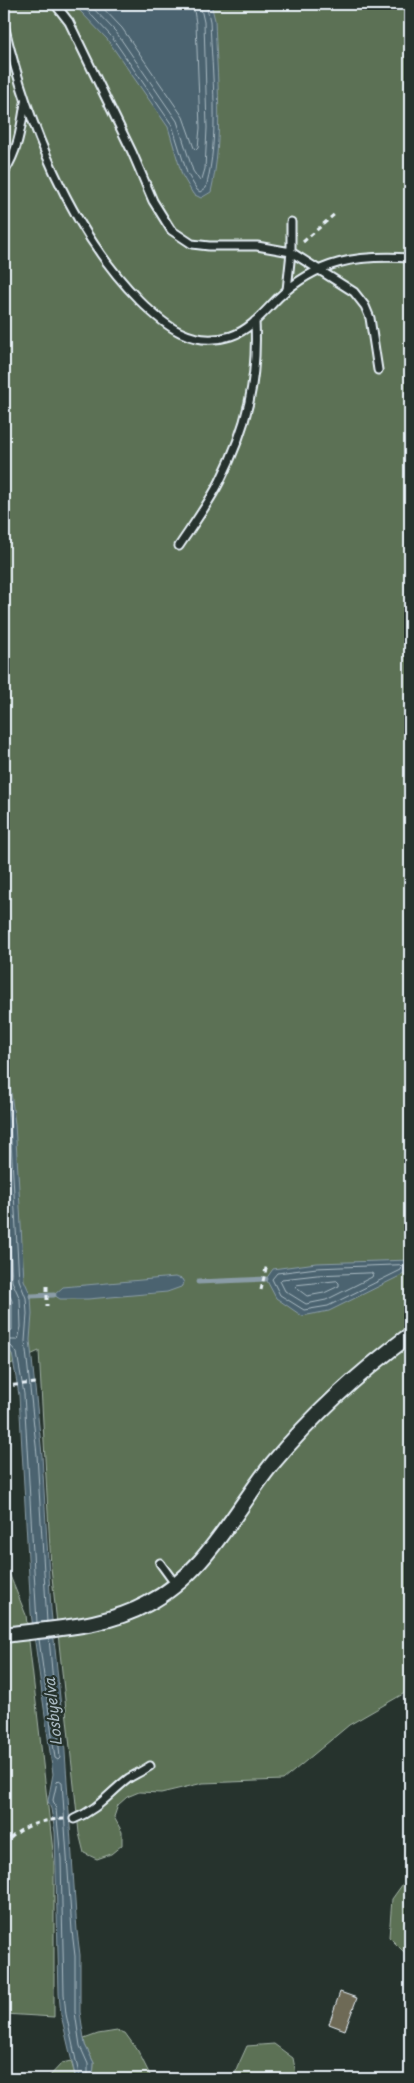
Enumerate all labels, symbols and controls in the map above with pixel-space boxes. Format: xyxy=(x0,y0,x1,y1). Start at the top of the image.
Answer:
water label: Losbyelva xyxy=(37,1676,67,1747)

